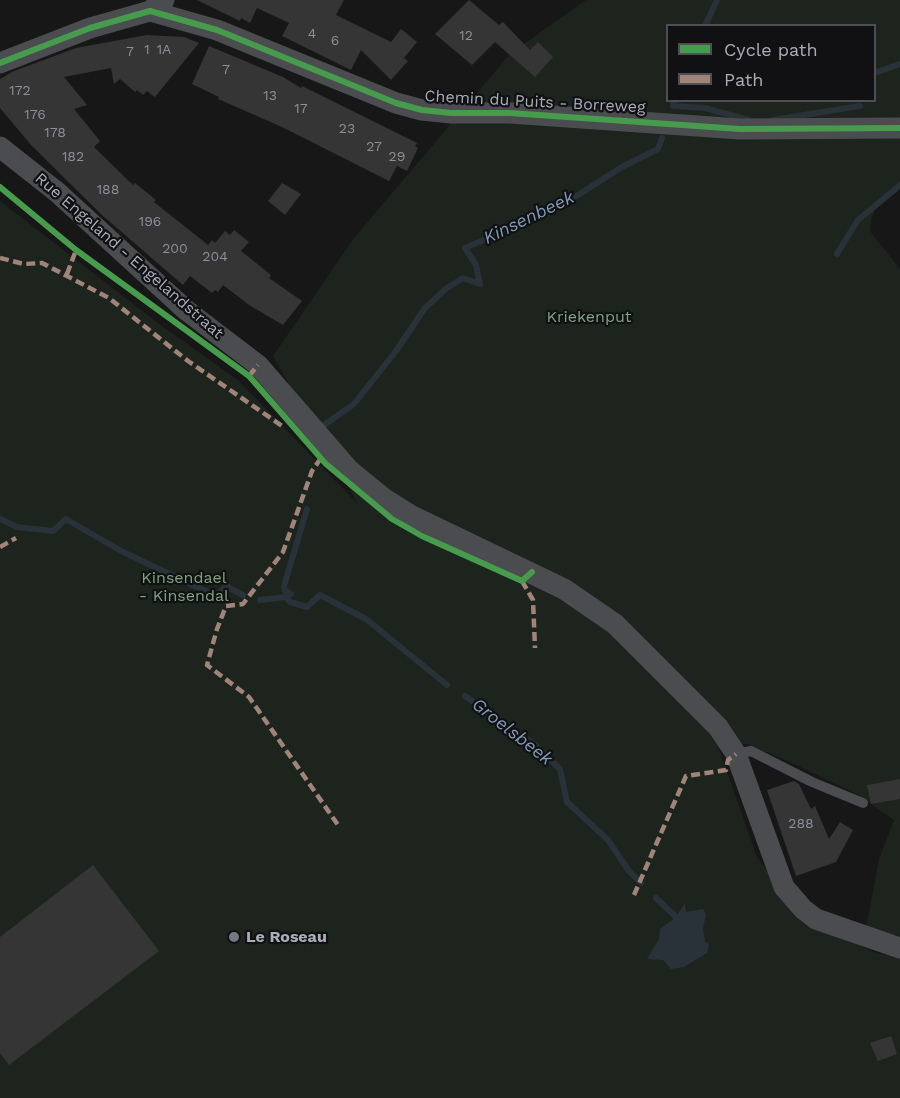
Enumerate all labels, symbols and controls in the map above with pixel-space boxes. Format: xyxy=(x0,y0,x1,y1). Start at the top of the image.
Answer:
legend xyxy=(666,24,876,102)
house number: 4 xyxy=(308,26,316,42)
house number: 12 xyxy=(459,28,473,44)
house number: 6 xyxy=(331,33,339,49)
text: Cycle path xyxy=(724,39,818,60)
house number: 1 xyxy=(144,42,150,58)
house number: 1A xyxy=(157,42,171,58)
house number: 7 xyxy=(126,44,134,60)
house number: 7 xyxy=(222,62,230,78)
text: Path xyxy=(724,69,764,90)
house number: 172 xyxy=(9,83,31,99)
street label: Chemin du Puits - Borreweg xyxy=(424,87,646,117)
house number: 13 xyxy=(263,88,277,104)
house number: 17 xyxy=(294,101,308,117)
house number: 176 xyxy=(24,107,46,123)
house number: 23 xyxy=(339,121,355,137)
house number: 178 xyxy=(44,125,66,141)
house number: 27 xyxy=(366,139,382,155)
house number: 182 xyxy=(62,149,84,165)
house number: 29 xyxy=(389,149,405,165)
street label: Rue Engeland - Engelandstraat xyxy=(31,169,227,343)
house number: 188 xyxy=(97,182,119,198)
water label: Kinsenbeek xyxy=(480,187,578,249)
house number: 196 xyxy=(139,214,161,230)
house number: 200 xyxy=(162,241,188,257)
house number: 204 xyxy=(202,249,228,265)
park label: Kriekenput xyxy=(546,307,632,327)
park label: Kinsendael - Kinsendal xyxy=(139,568,229,606)
water label: Groelsbeek xyxy=(467,694,557,770)
house number: 288 xyxy=(788,816,814,832)
place label: Le Roseau xyxy=(246,927,327,947)
marker: Le Roseau xyxy=(227,930,241,944)

